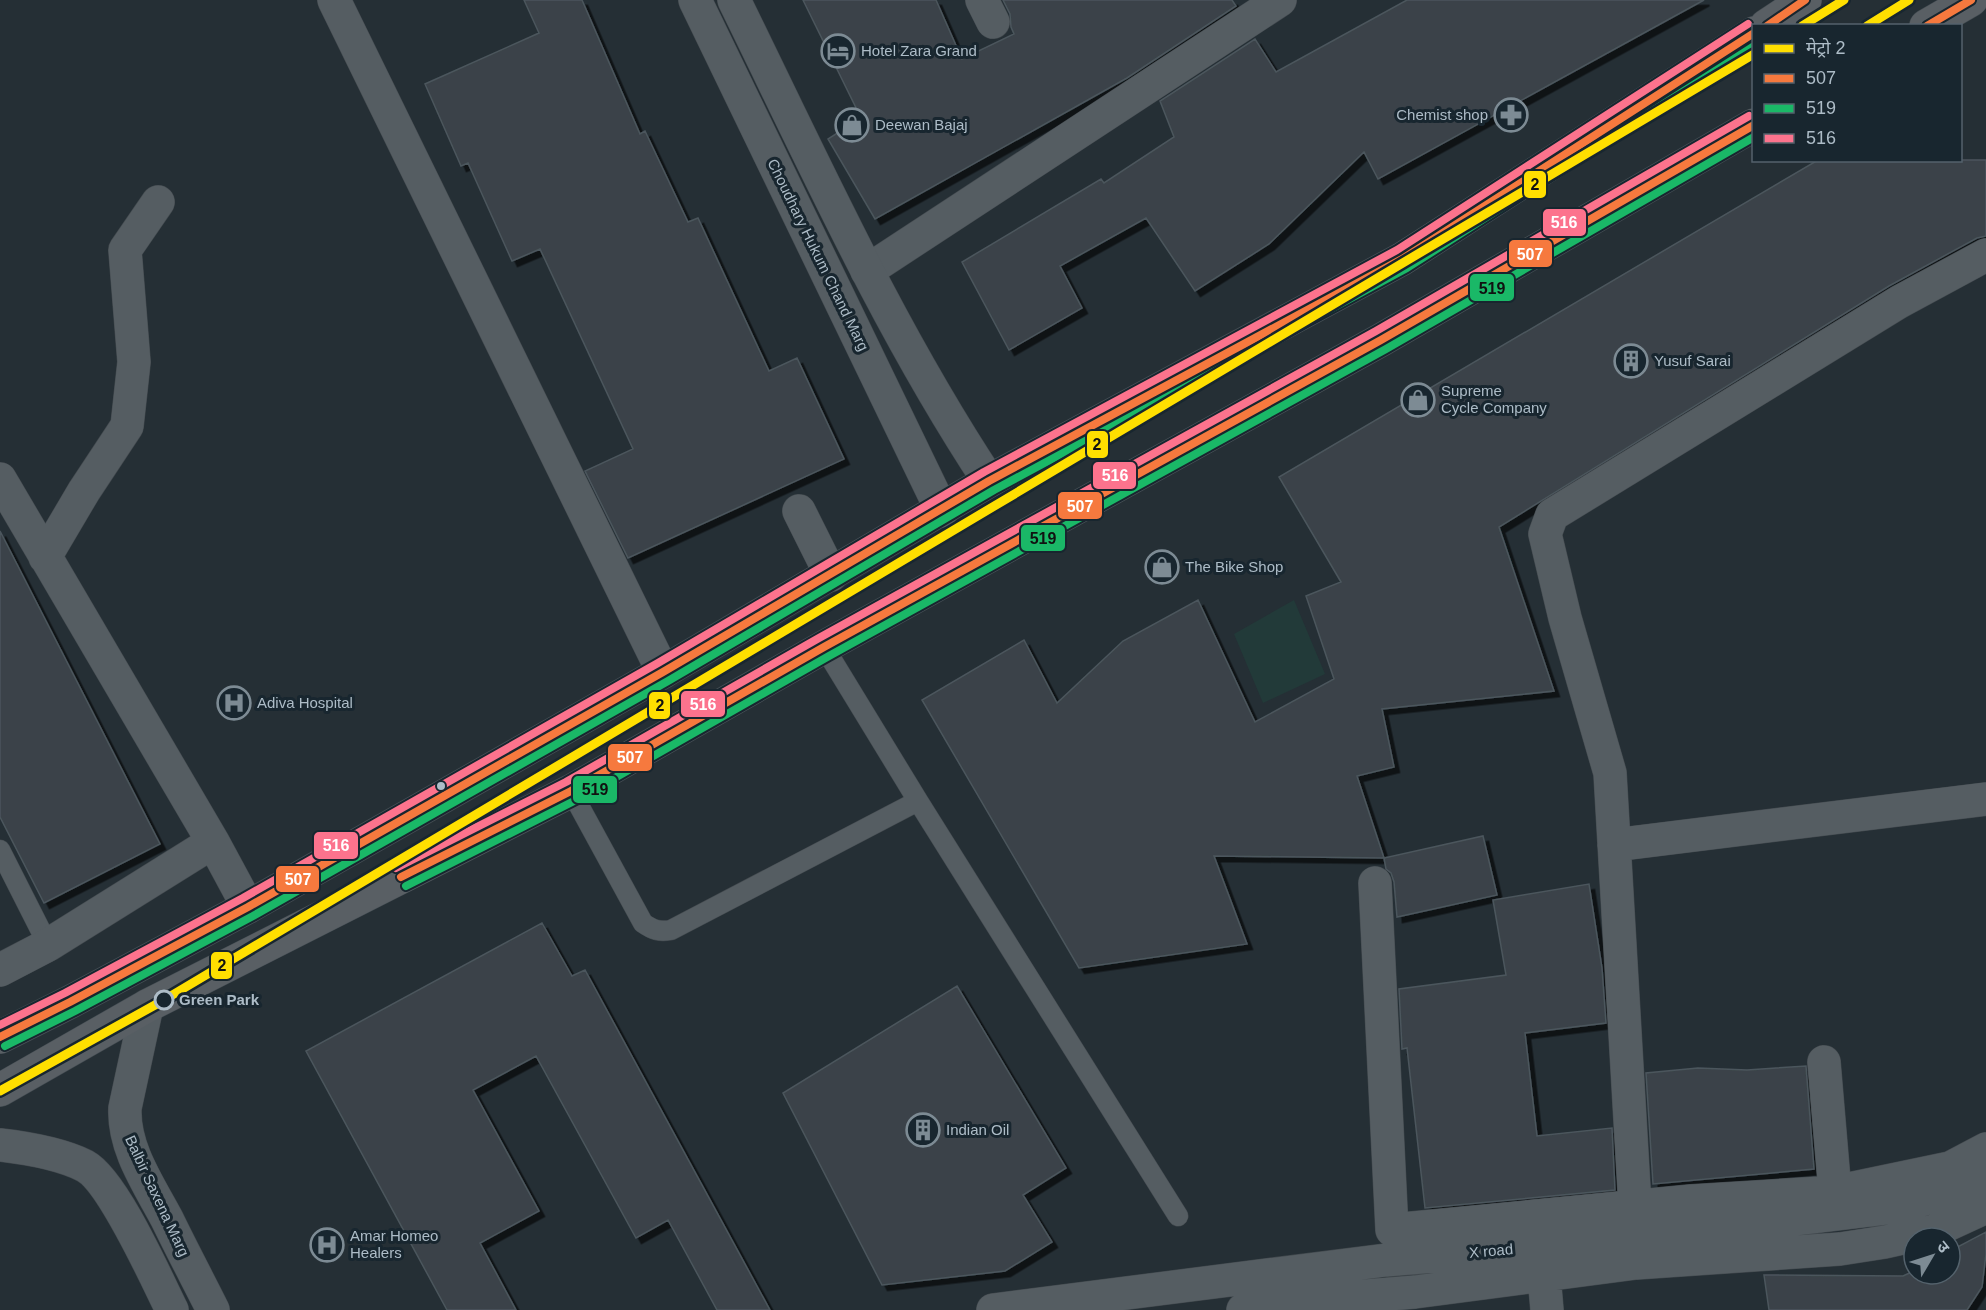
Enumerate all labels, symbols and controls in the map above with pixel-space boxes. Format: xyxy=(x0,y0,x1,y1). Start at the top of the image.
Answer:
legend xyxy=(1752,24,1962,162)
hotel icon: Hotel Zara Grand xyxy=(820,33,856,69)
text: मेट्रो 2 xyxy=(1806,37,1846,58)
place label: Hotel Zara Grand xyxy=(861,42,977,59)
text: 507 xyxy=(1806,68,1836,88)
pharmacy icon: Chemist shop xyxy=(1493,97,1529,133)
text: 519 xyxy=(1806,98,1836,118)
place label: Chemist shop xyxy=(1396,106,1488,123)
shop icon: Deewan Bajaj xyxy=(834,107,870,143)
place label: Deewan Bajaj xyxy=(875,116,968,133)
text: 516 xyxy=(1806,128,1836,148)
street label: Choudhary Hukum Chand Marg xyxy=(764,156,873,354)
line badge: 2 xyxy=(1523,170,1547,199)
text: 2 xyxy=(1531,176,1540,193)
line badge: 516 xyxy=(1542,208,1587,237)
text: 516 xyxy=(1551,214,1577,231)
line badge: 507 xyxy=(1508,239,1553,268)
text: 507 xyxy=(1517,246,1543,263)
line badge: 519 xyxy=(1469,273,1515,302)
text: 519 xyxy=(1479,280,1505,297)
building icon: Yusuf Sarai xyxy=(1613,343,1649,379)
place label: Yusuf Sarai xyxy=(1654,352,1731,369)
shop icon: Supreme Cycle Company xyxy=(1400,382,1436,418)
place label: Supreme Cycle Company xyxy=(1441,382,1547,416)
line badge: 2 xyxy=(1086,430,1109,459)
text: 2 xyxy=(1093,436,1102,453)
line badge: 516 xyxy=(1092,461,1137,490)
text: 516 xyxy=(1102,467,1128,484)
line badge: 507 xyxy=(1057,491,1103,520)
text: 507 xyxy=(1067,498,1093,515)
line badge: 519 xyxy=(1020,524,1066,552)
text: 519 xyxy=(1030,530,1056,547)
shop icon: The Bike Shop xyxy=(1144,549,1180,585)
place label: The Bike Shop xyxy=(1185,558,1283,575)
hospital icon: Adiva Hospital xyxy=(216,685,252,721)
line badge: 516 xyxy=(680,690,726,718)
line badge: 2 xyxy=(648,691,671,720)
place label: Adiva Hospital xyxy=(257,694,353,711)
text: 516 xyxy=(690,696,716,713)
text: 2 xyxy=(656,697,665,714)
line badge: 507 xyxy=(607,743,653,772)
text: 507 xyxy=(617,749,643,766)
line badge: 519 xyxy=(572,775,618,804)
unlabelled marker xyxy=(435,780,447,792)
text: 519 xyxy=(582,781,608,798)
line badge: 516 xyxy=(313,831,359,860)
text: 516 xyxy=(323,837,349,854)
line badge: 507 xyxy=(275,865,320,893)
text: 507 xyxy=(285,871,311,888)
line badge: 2 xyxy=(210,951,233,980)
text: 2 xyxy=(218,957,227,974)
marker: Green Park xyxy=(154,990,174,1010)
place label: Green Park xyxy=(179,991,260,1008)
building icon: Indian Oil xyxy=(905,1112,941,1148)
place label: Indian Oil xyxy=(946,1121,1009,1138)
street label: Balbir Saxena Marg xyxy=(122,1133,193,1259)
north arrow xyxy=(1902,1226,1962,1286)
hospital icon: Amar Homeo Healers xyxy=(309,1227,345,1263)
place label: Amar Homeo Healers xyxy=(350,1227,438,1261)
text: उ xyxy=(1934,1238,1953,1256)
street label: X road xyxy=(1468,1240,1514,1261)

